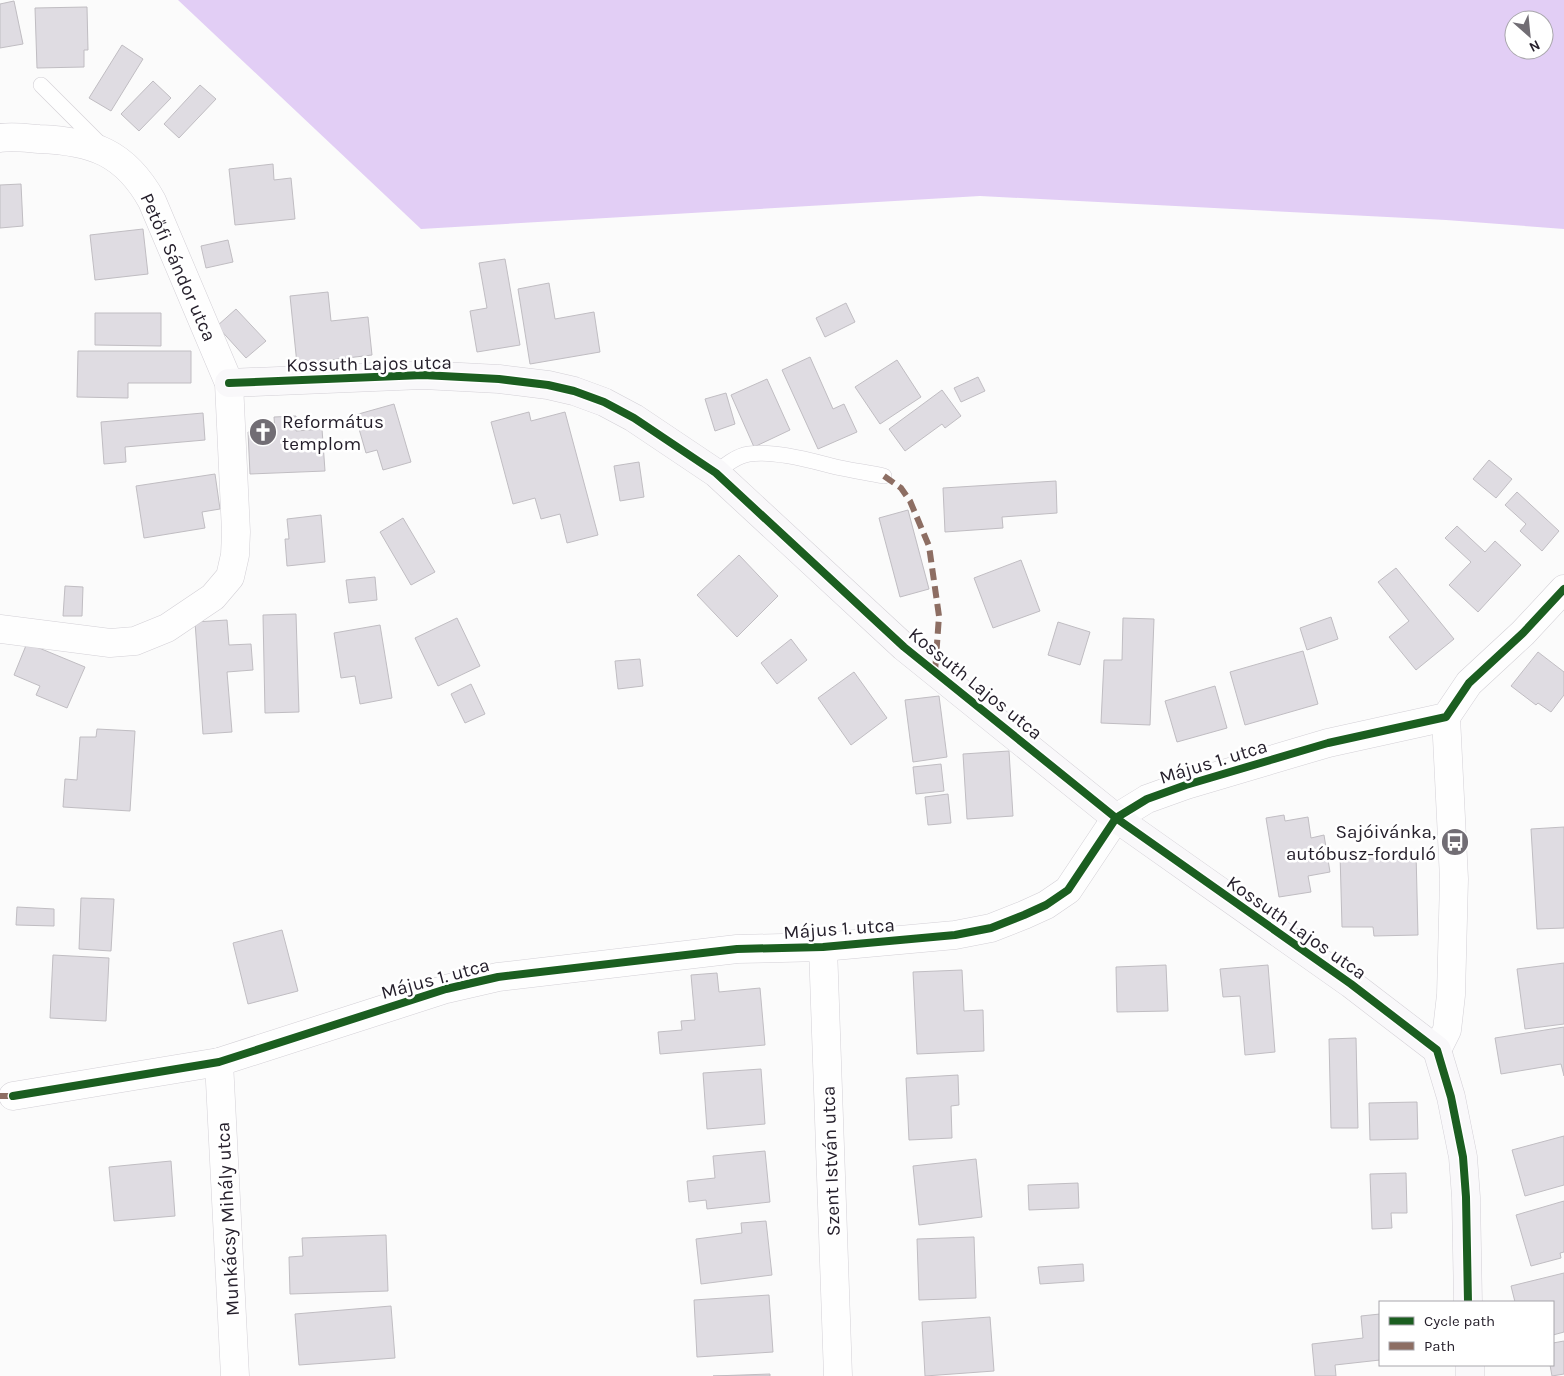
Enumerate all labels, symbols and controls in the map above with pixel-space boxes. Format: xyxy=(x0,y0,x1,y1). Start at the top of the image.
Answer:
north arrow xyxy=(1504,10,1554,60)
text: N xyxy=(1526,36,1543,56)
street label: Petőfi Sándor utca xyxy=(136,190,221,345)
street label: Kossuth Lajos utca xyxy=(286,352,452,376)
place label: Református templom xyxy=(282,411,384,455)
church icon: Református templom xyxy=(248,417,278,447)
street label: Kossuth Lajos utca xyxy=(904,623,1047,744)
street label: Május 1. utca xyxy=(1157,735,1270,789)
place label: Sajóivánka, autóbusz-forduló xyxy=(1286,821,1436,865)
bus stop icon: Sajóivánka, autóbusz-forduló xyxy=(1440,827,1470,857)
street label: Kossuth Lajos utca xyxy=(1222,871,1371,984)
street label: Május 1. utca xyxy=(783,914,896,944)
street label: Május 1. utca xyxy=(379,954,492,1004)
street label: Szent István utca xyxy=(817,1085,845,1237)
street label: Munkácsy Mihály utca xyxy=(212,1121,244,1317)
legend xyxy=(1379,1301,1554,1366)
text: Cycle path xyxy=(1424,1312,1495,1330)
text: Path xyxy=(1424,1337,1455,1355)

